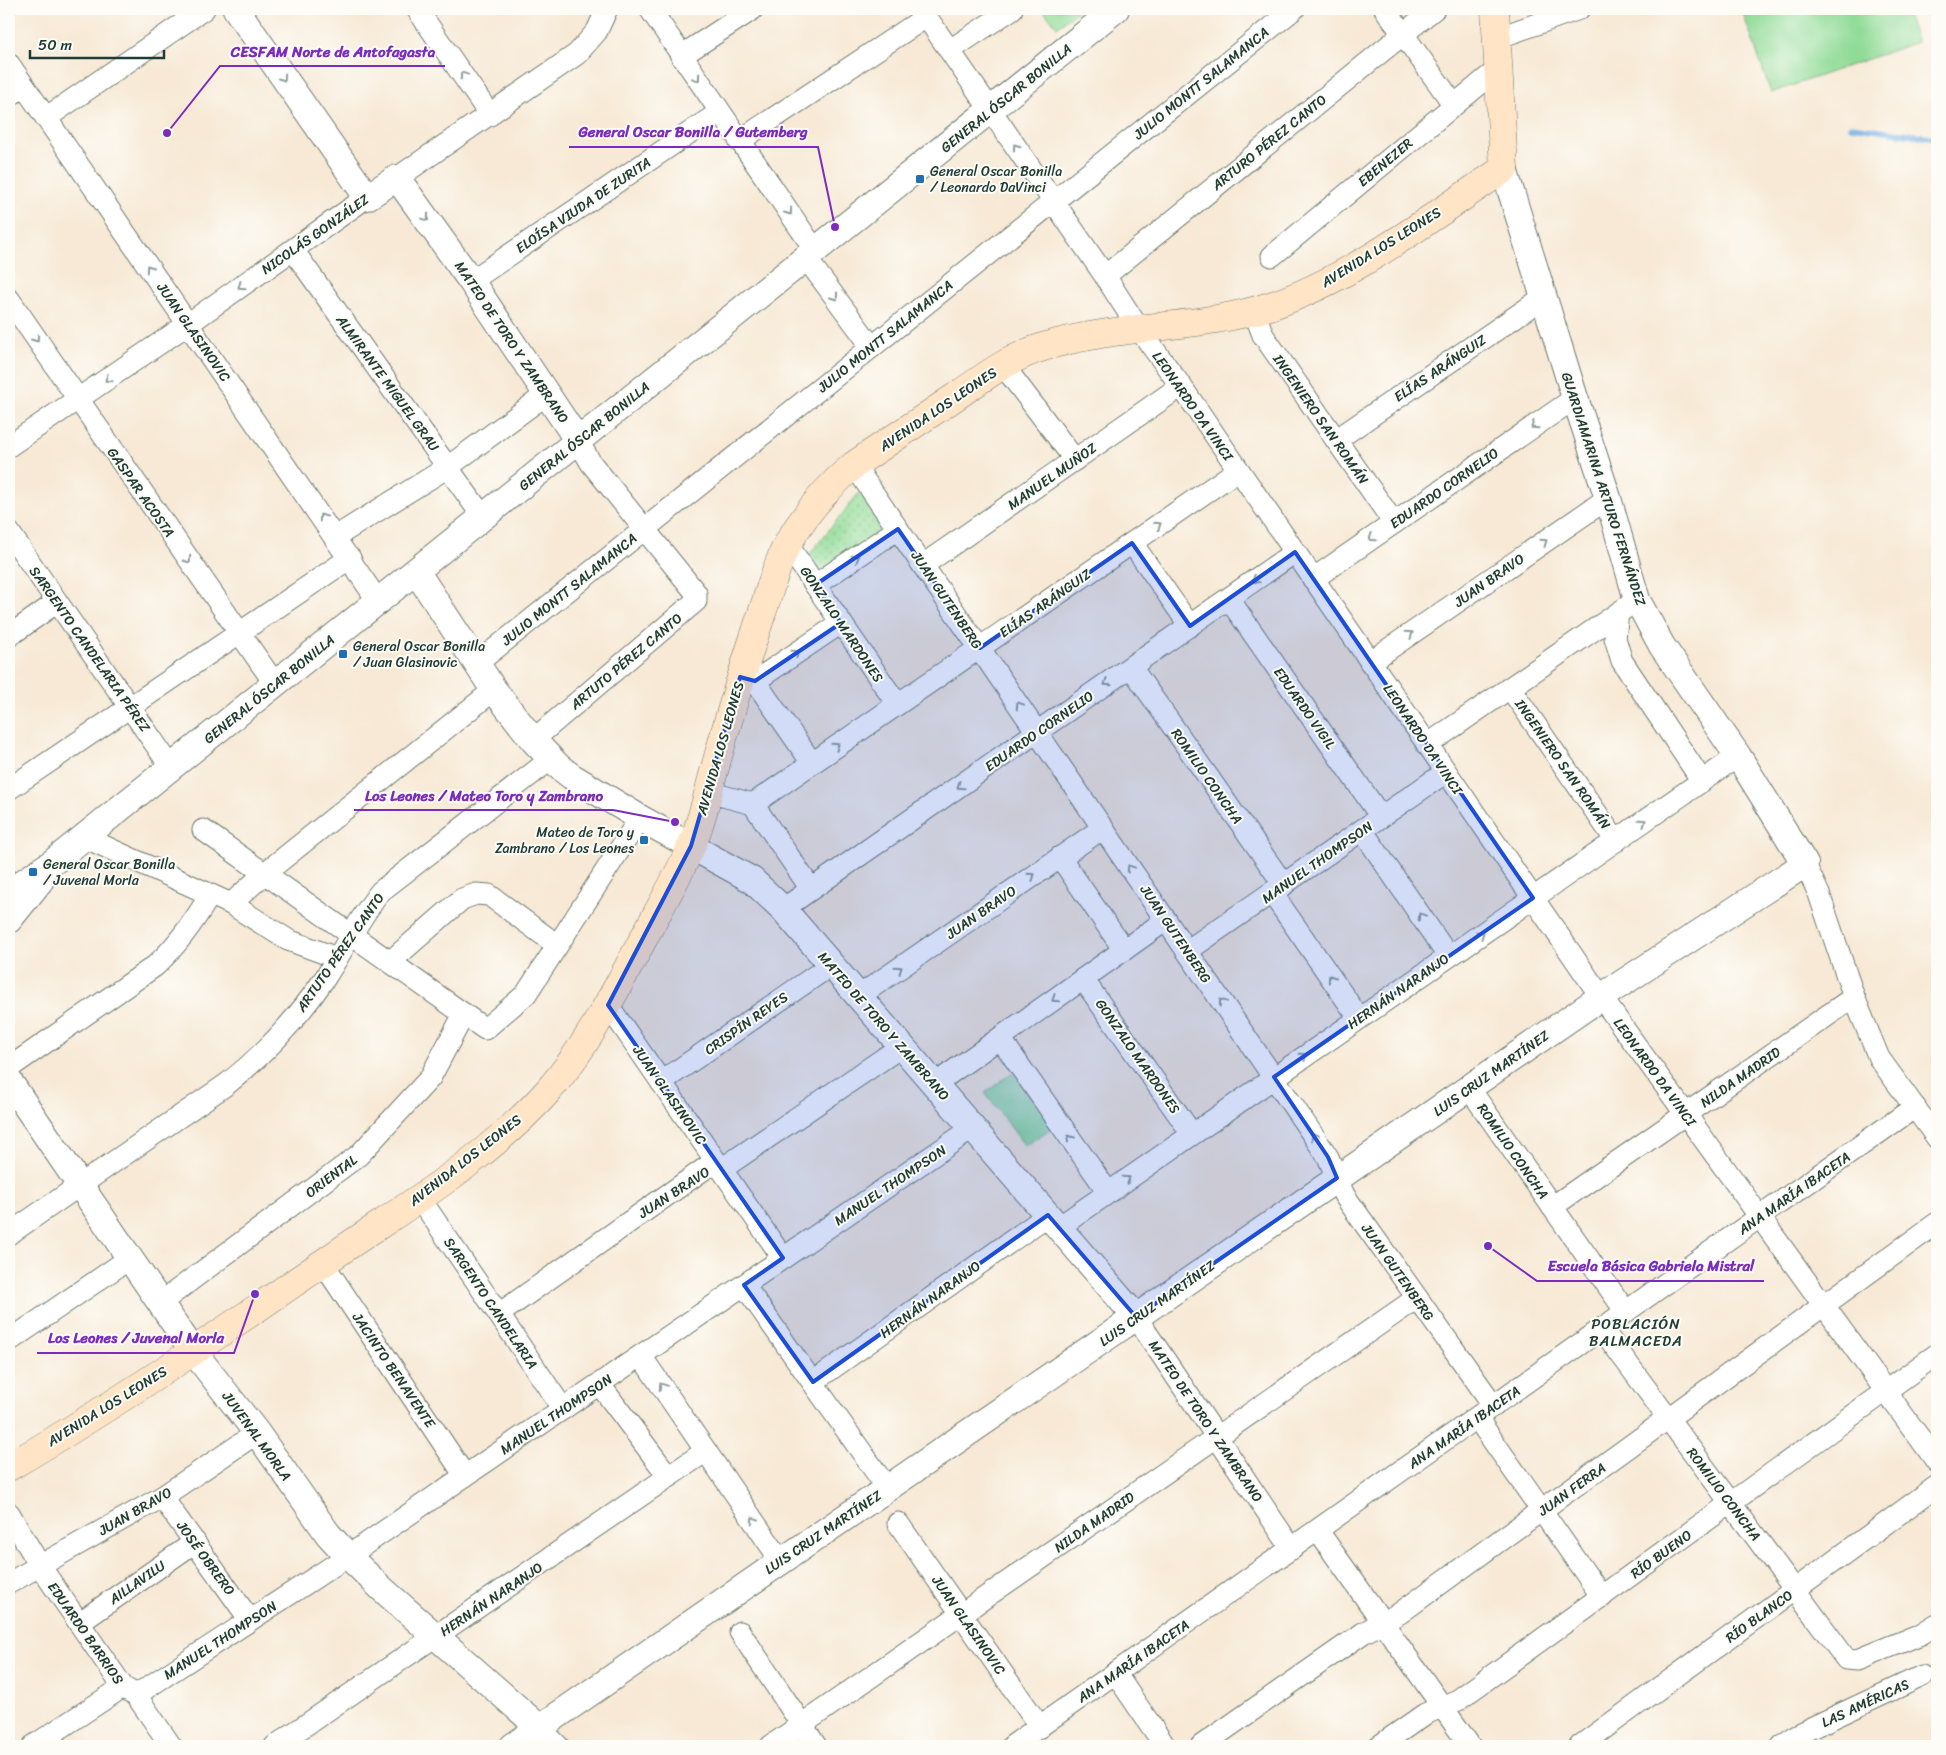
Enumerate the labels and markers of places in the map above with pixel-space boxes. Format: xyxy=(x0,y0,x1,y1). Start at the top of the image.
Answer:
callout: CESFAM Norte de Antofagasta xyxy=(220,36,445,66)
callout: General Oscar Bonilla / Gutemberg xyxy=(569,117,818,147)
place label: General Oscar Bonilla / Leonardo DaVinci xyxy=(930,159,1062,200)
marker: General Oscar Bonilla / Leonardo DaVinci xyxy=(914,173,926,185)
place label: General Oscar Bonilla / Juan Glasinovic xyxy=(353,634,485,675)
marker: General Oscar Bonilla / Juan Glasinovic xyxy=(337,648,349,660)
callout: Los Leones / Mateo Toro y Zambrano xyxy=(354,780,613,810)
place label: Mateo de Toro y Zambrano / Los Leones xyxy=(495,820,635,861)
marker: Mateo de Toro y Zambrano / Los Leones xyxy=(638,834,650,846)
place label: General Oscar Bonilla / Juvenal Morla xyxy=(43,852,175,893)
marker: General Oscar Bonilla / Juvenal Morla xyxy=(27,866,39,878)
callout: Escuela Básica Gabriela Mistral xyxy=(1537,1251,1764,1281)
callout: Los Leones / Juvenal Morla xyxy=(37,1323,234,1353)

